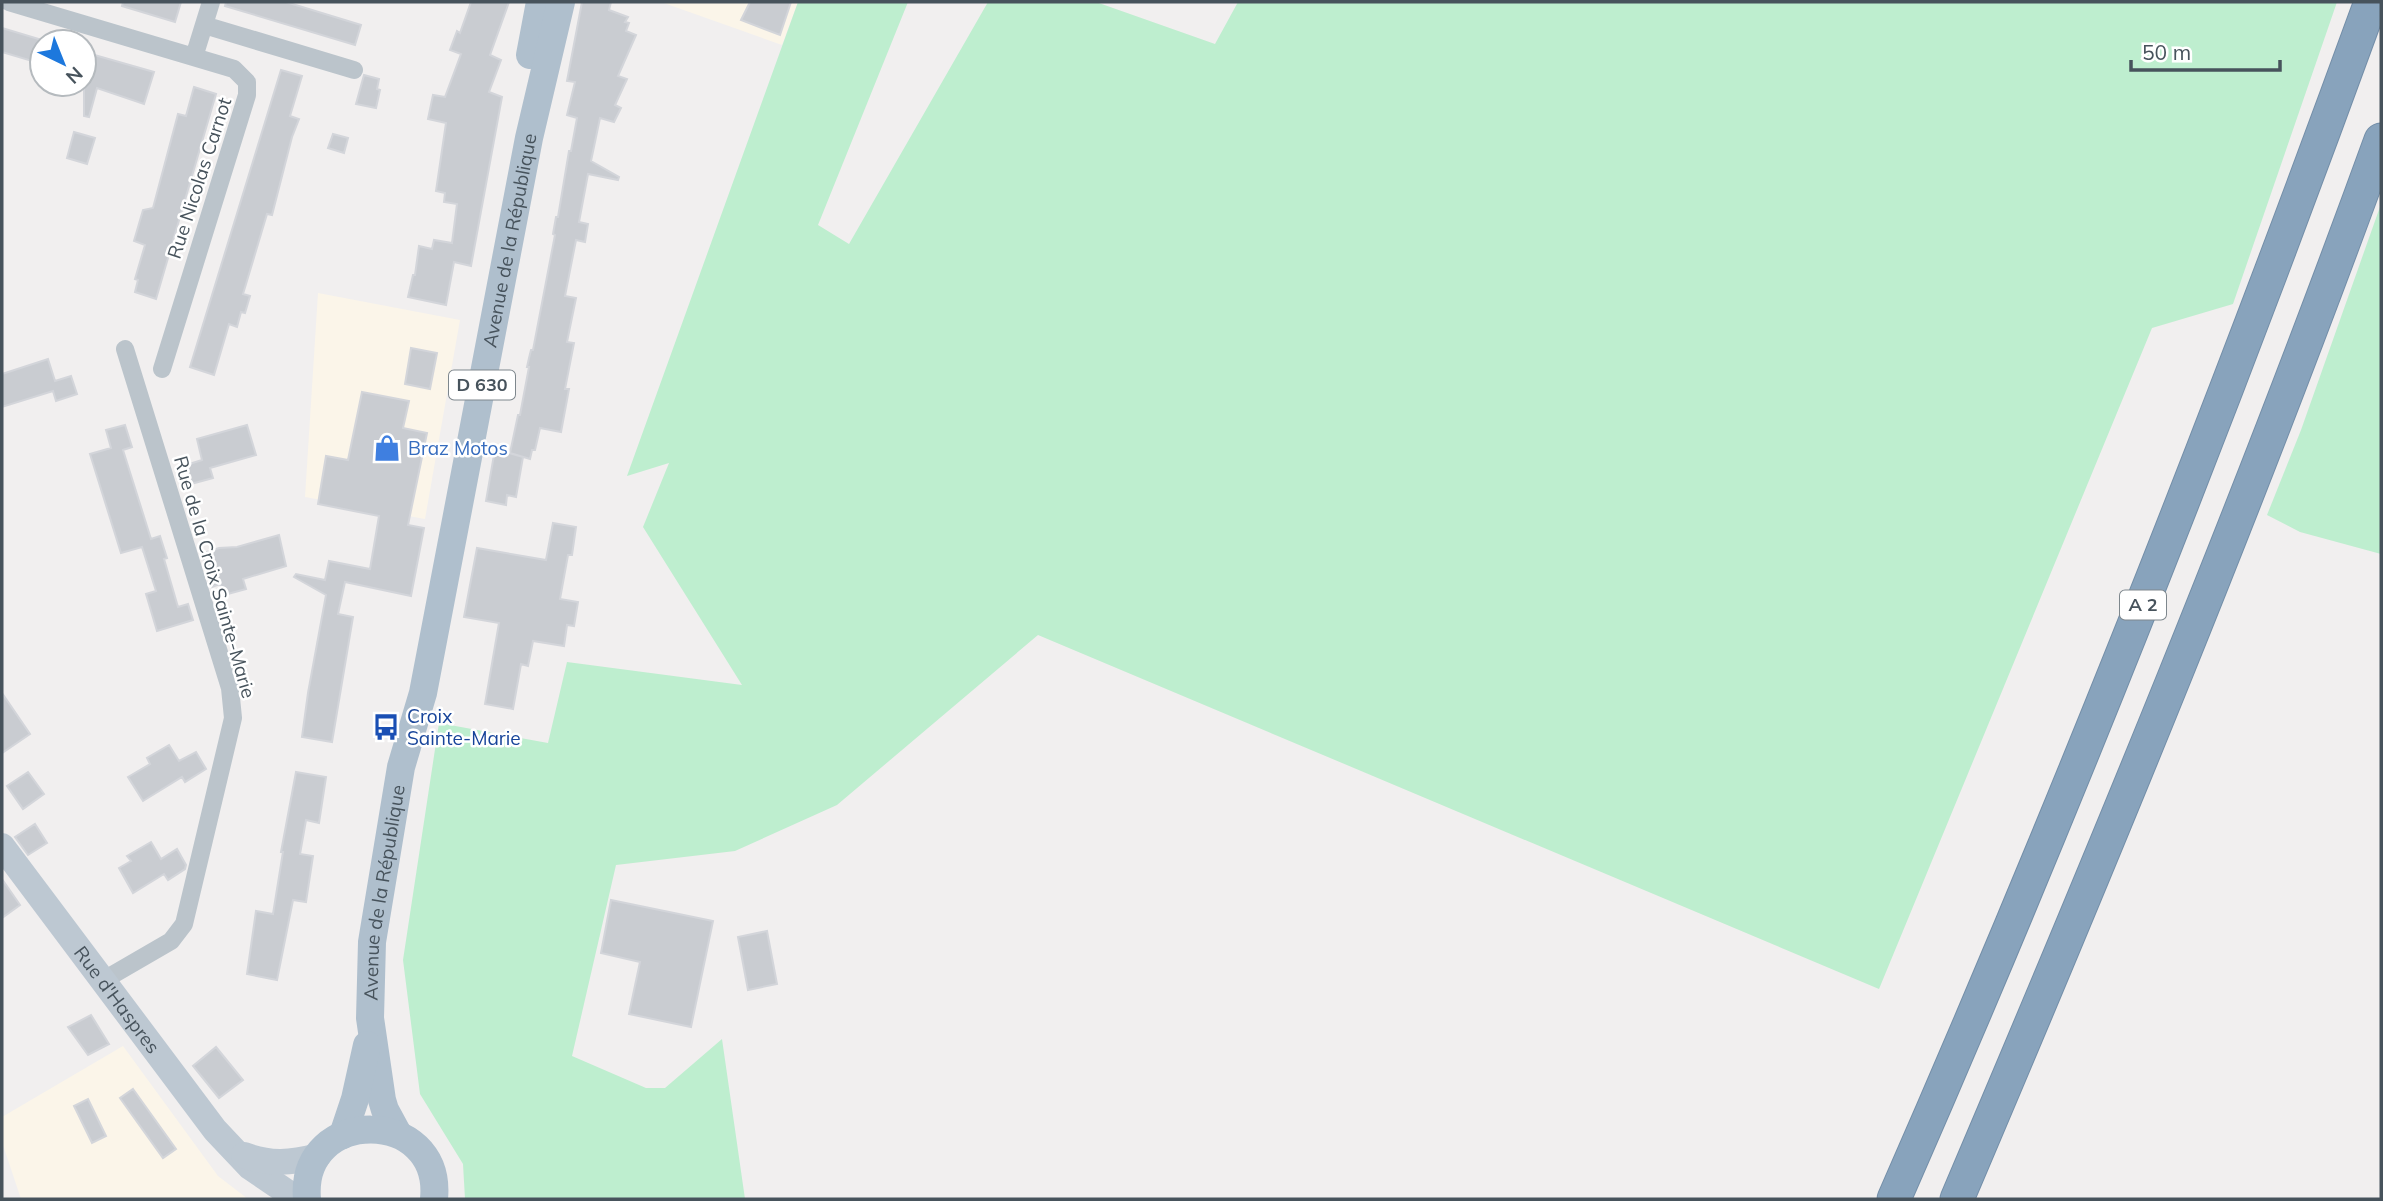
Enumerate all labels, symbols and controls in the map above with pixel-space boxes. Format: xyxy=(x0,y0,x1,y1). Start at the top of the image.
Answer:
north arrow xyxy=(28,28,98,98)
scale bar xyxy=(2131,28,2280,72)
text: 50 m xyxy=(2142,39,2191,65)
text: N xyxy=(61,62,88,89)
street label: Rue Nicolas Carnot xyxy=(162,94,236,262)
street label: Avenue de la République xyxy=(477,131,542,350)
road number: D 630 xyxy=(449,370,515,400)
shop icon: Braz Motos xyxy=(372,433,402,463)
place label: Braz Motos xyxy=(408,436,508,460)
street label: Rue de la Croix Sainte-Marie xyxy=(169,453,261,701)
road number: A 2 xyxy=(2120,590,2166,620)
place label: Croix Sainte-Marie xyxy=(407,704,521,750)
bus stop icon: Croix Sainte-Marie xyxy=(371,712,401,742)
street label: Avenue de la République xyxy=(358,783,410,1001)
street label: Rue d'Haspres xyxy=(69,941,165,1058)

